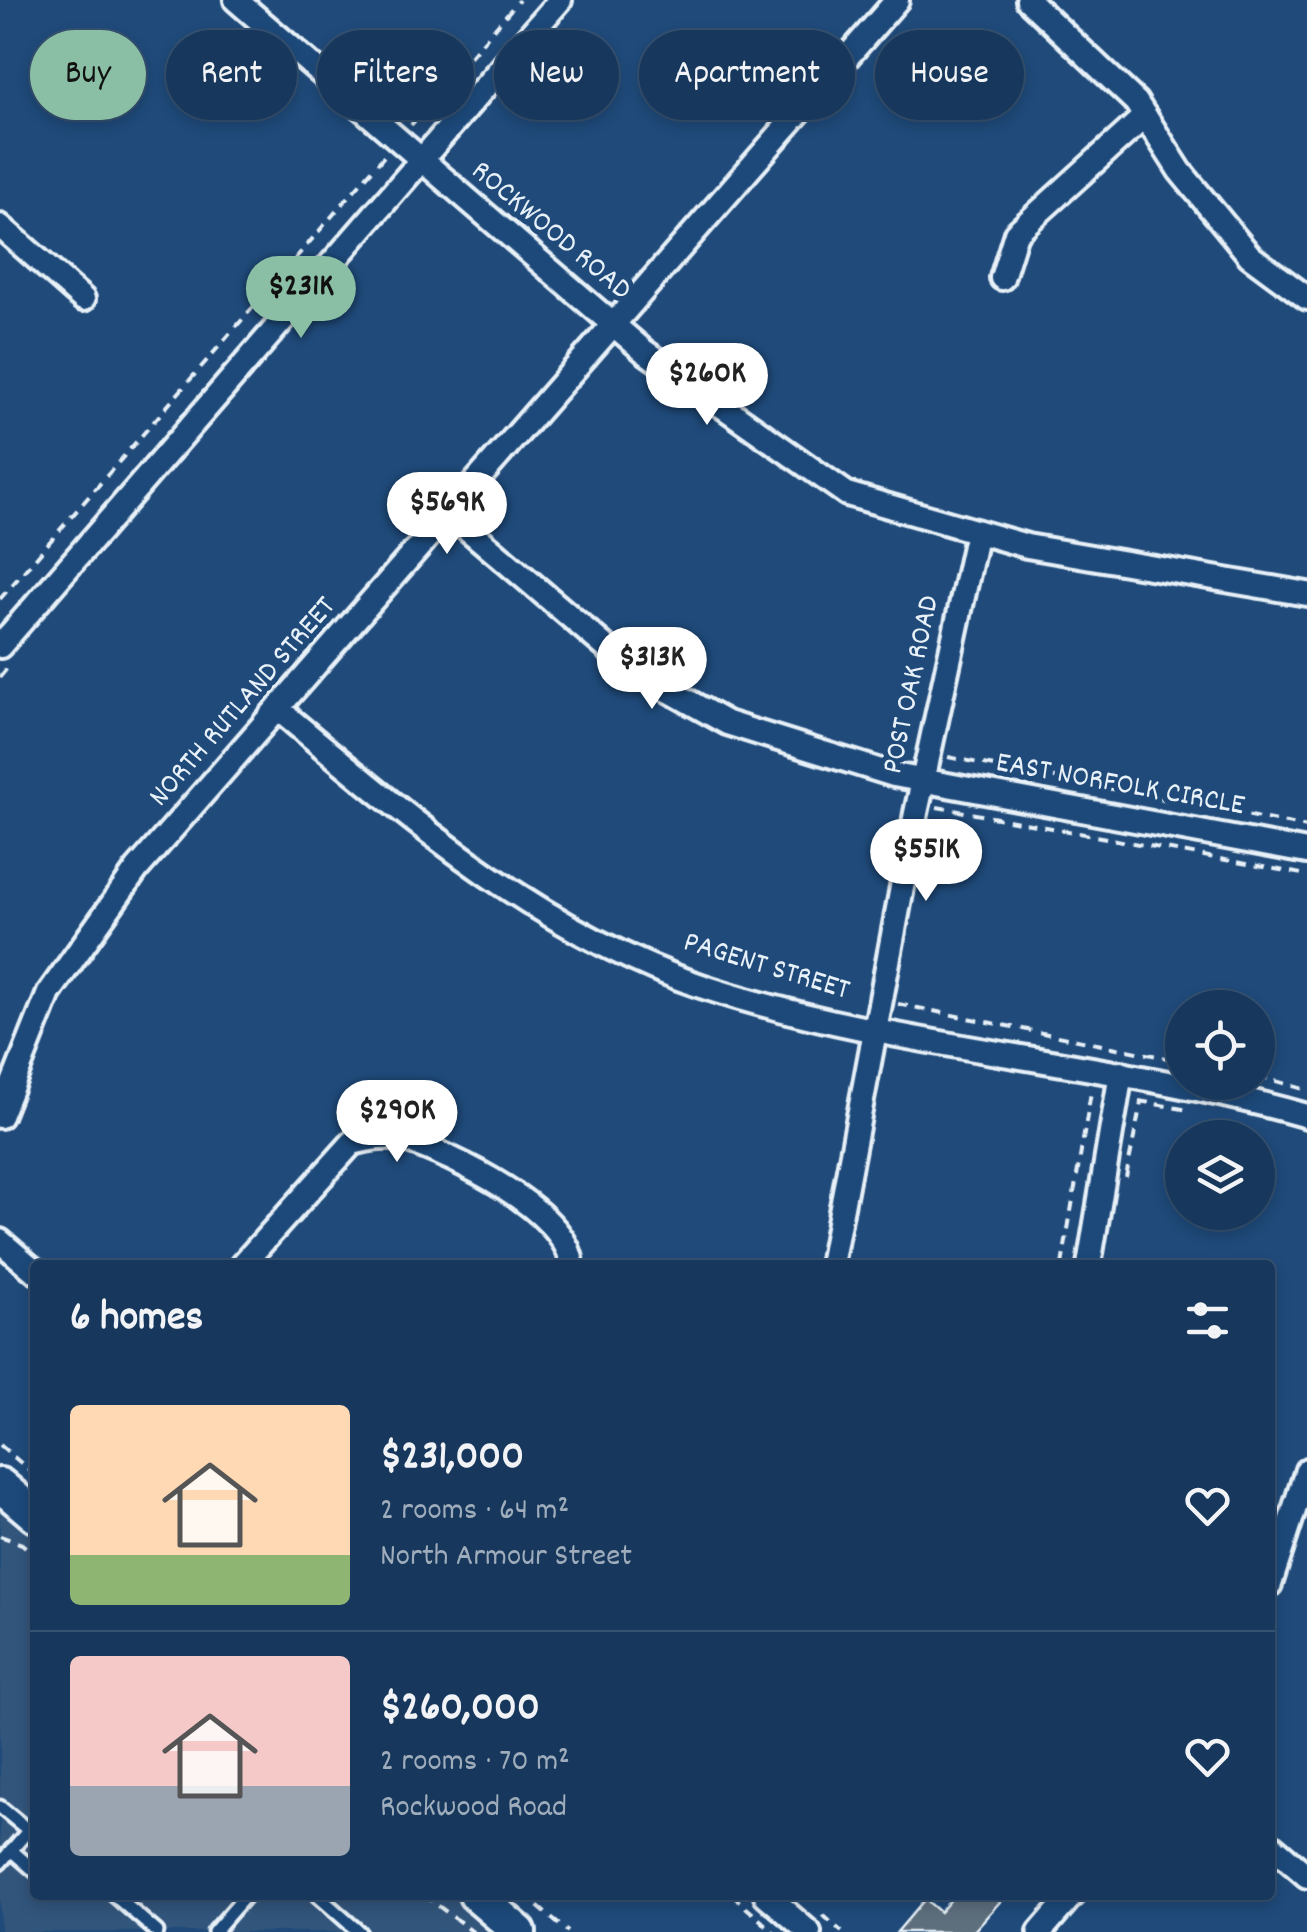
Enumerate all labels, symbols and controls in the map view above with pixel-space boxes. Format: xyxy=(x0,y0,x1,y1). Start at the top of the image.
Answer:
chip: Buy xyxy=(30,30,146,120)
chip: Rent xyxy=(166,30,297,120)
chip: Filters xyxy=(317,30,474,120)
chip: New xyxy=(494,30,619,120)
chip: Apartment xyxy=(639,30,855,120)
chip: House xyxy=(875,30,1024,120)
street label: ROCKWOOD ROAD xyxy=(460,152,640,312)
pin: $231K xyxy=(231,256,371,341)
text: $231K xyxy=(268,265,334,311)
pin: $260K xyxy=(637,343,777,428)
text: $260K xyxy=(668,352,746,398)
pin: $569K xyxy=(377,472,517,557)
text: $569K xyxy=(409,481,485,527)
street label: NORTH RUTLAND STREET xyxy=(140,588,348,818)
street label: POST OAK ROAD xyxy=(873,592,953,778)
pin: $313K xyxy=(582,627,722,712)
text: $313K xyxy=(619,636,685,682)
street label: EAST NORFOLK CIRCLE xyxy=(992,743,1248,829)
pin: $551K xyxy=(856,819,996,904)
text: $551K xyxy=(892,828,960,874)
street label: PAGENT STREET xyxy=(678,922,854,1014)
map controls xyxy=(1165,990,1275,1230)
button: locate xyxy=(1165,990,1275,1100)
pin: $290K xyxy=(327,1080,467,1165)
text: $290K xyxy=(358,1089,436,1135)
button: layers xyxy=(1165,1120,1275,1230)
text: 6 homes xyxy=(70,1290,203,1350)
icon: filters xyxy=(1180,1293,1235,1348)
text: $231,000 xyxy=(380,1429,524,1489)
icon: home xyxy=(150,1445,270,1565)
icon: heart xyxy=(1180,1478,1235,1533)
text: 2 rooms · 64 m² xyxy=(380,1489,569,1535)
text: North Armour Street xyxy=(380,1535,632,1581)
text: $260,000 xyxy=(380,1680,540,1740)
icon: home xyxy=(150,1696,270,1816)
icon: heart xyxy=(1180,1729,1235,1784)
text: 2 rooms · 70 m² xyxy=(380,1740,570,1786)
text: Rockwood Road xyxy=(380,1786,567,1832)

